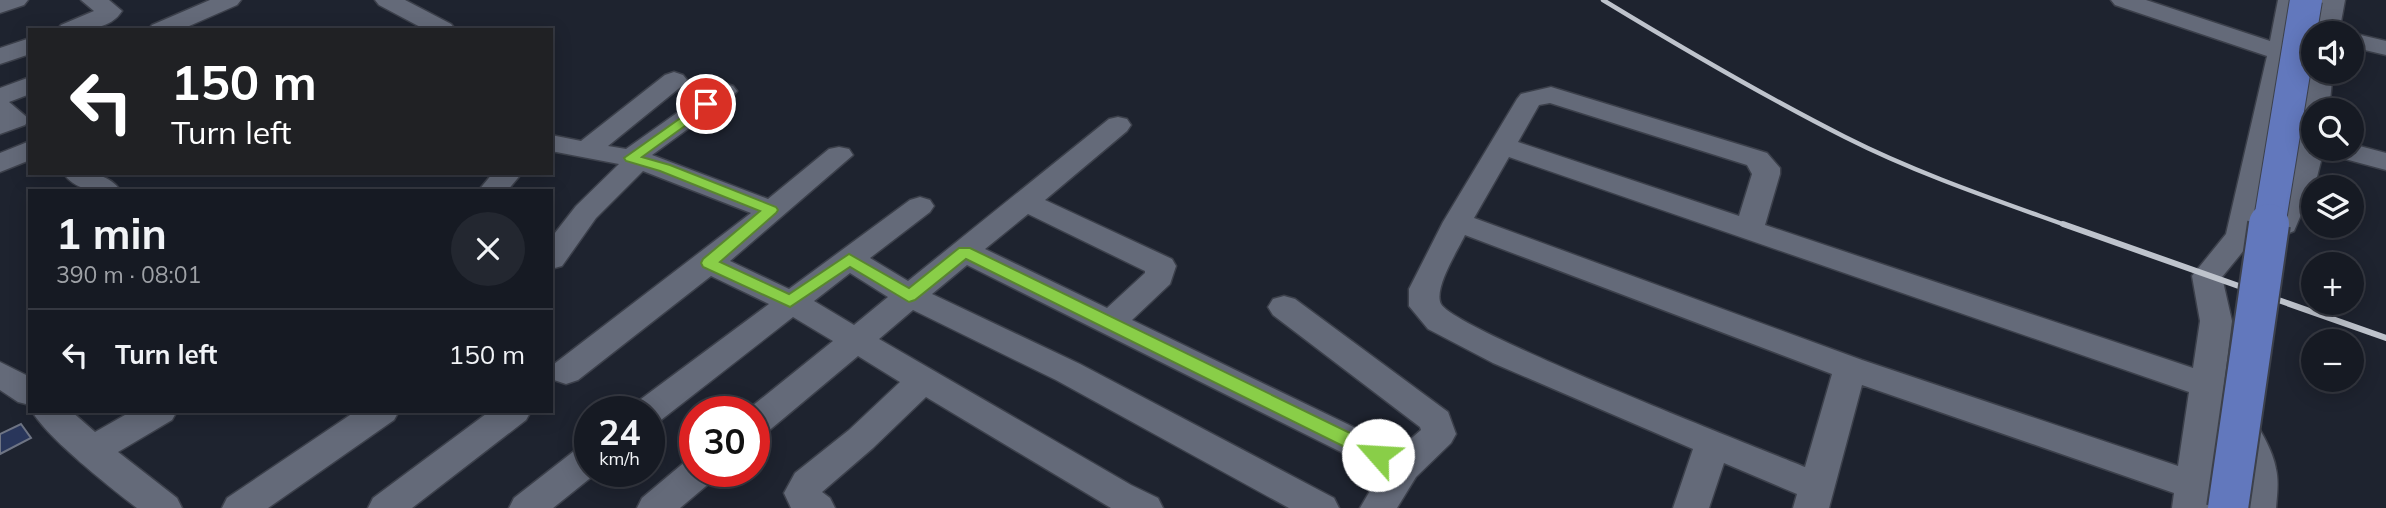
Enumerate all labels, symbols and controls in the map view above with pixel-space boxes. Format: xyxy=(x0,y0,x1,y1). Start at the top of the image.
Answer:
map controls xyxy=(2301,21,2364,392)
button: sound xyxy=(2301,21,2364,84)
text: 150 m xyxy=(171,51,317,112)
icon: left xyxy=(56,56,147,147)
pin xyxy=(676,74,736,134)
icon: arrive xyxy=(687,85,725,123)
button: search xyxy=(2301,98,2364,161)
text: Turn left xyxy=(171,112,291,152)
button: layers xyxy=(2301,175,2364,238)
text: 1 min xyxy=(56,207,167,260)
button: close xyxy=(451,212,525,286)
button: + xyxy=(2301,252,2364,315)
text: 390 m · 08:01 xyxy=(56,260,201,289)
button: − xyxy=(2301,329,2364,392)
icon: left xyxy=(56,336,94,374)
text: Turn left xyxy=(115,338,217,371)
text: 150 m xyxy=(449,338,525,371)
speed limit sign: 30 xyxy=(679,396,770,487)
text: 24 xyxy=(598,410,641,454)
position arrow xyxy=(1341,418,1415,492)
text: km/h xyxy=(599,447,640,470)

